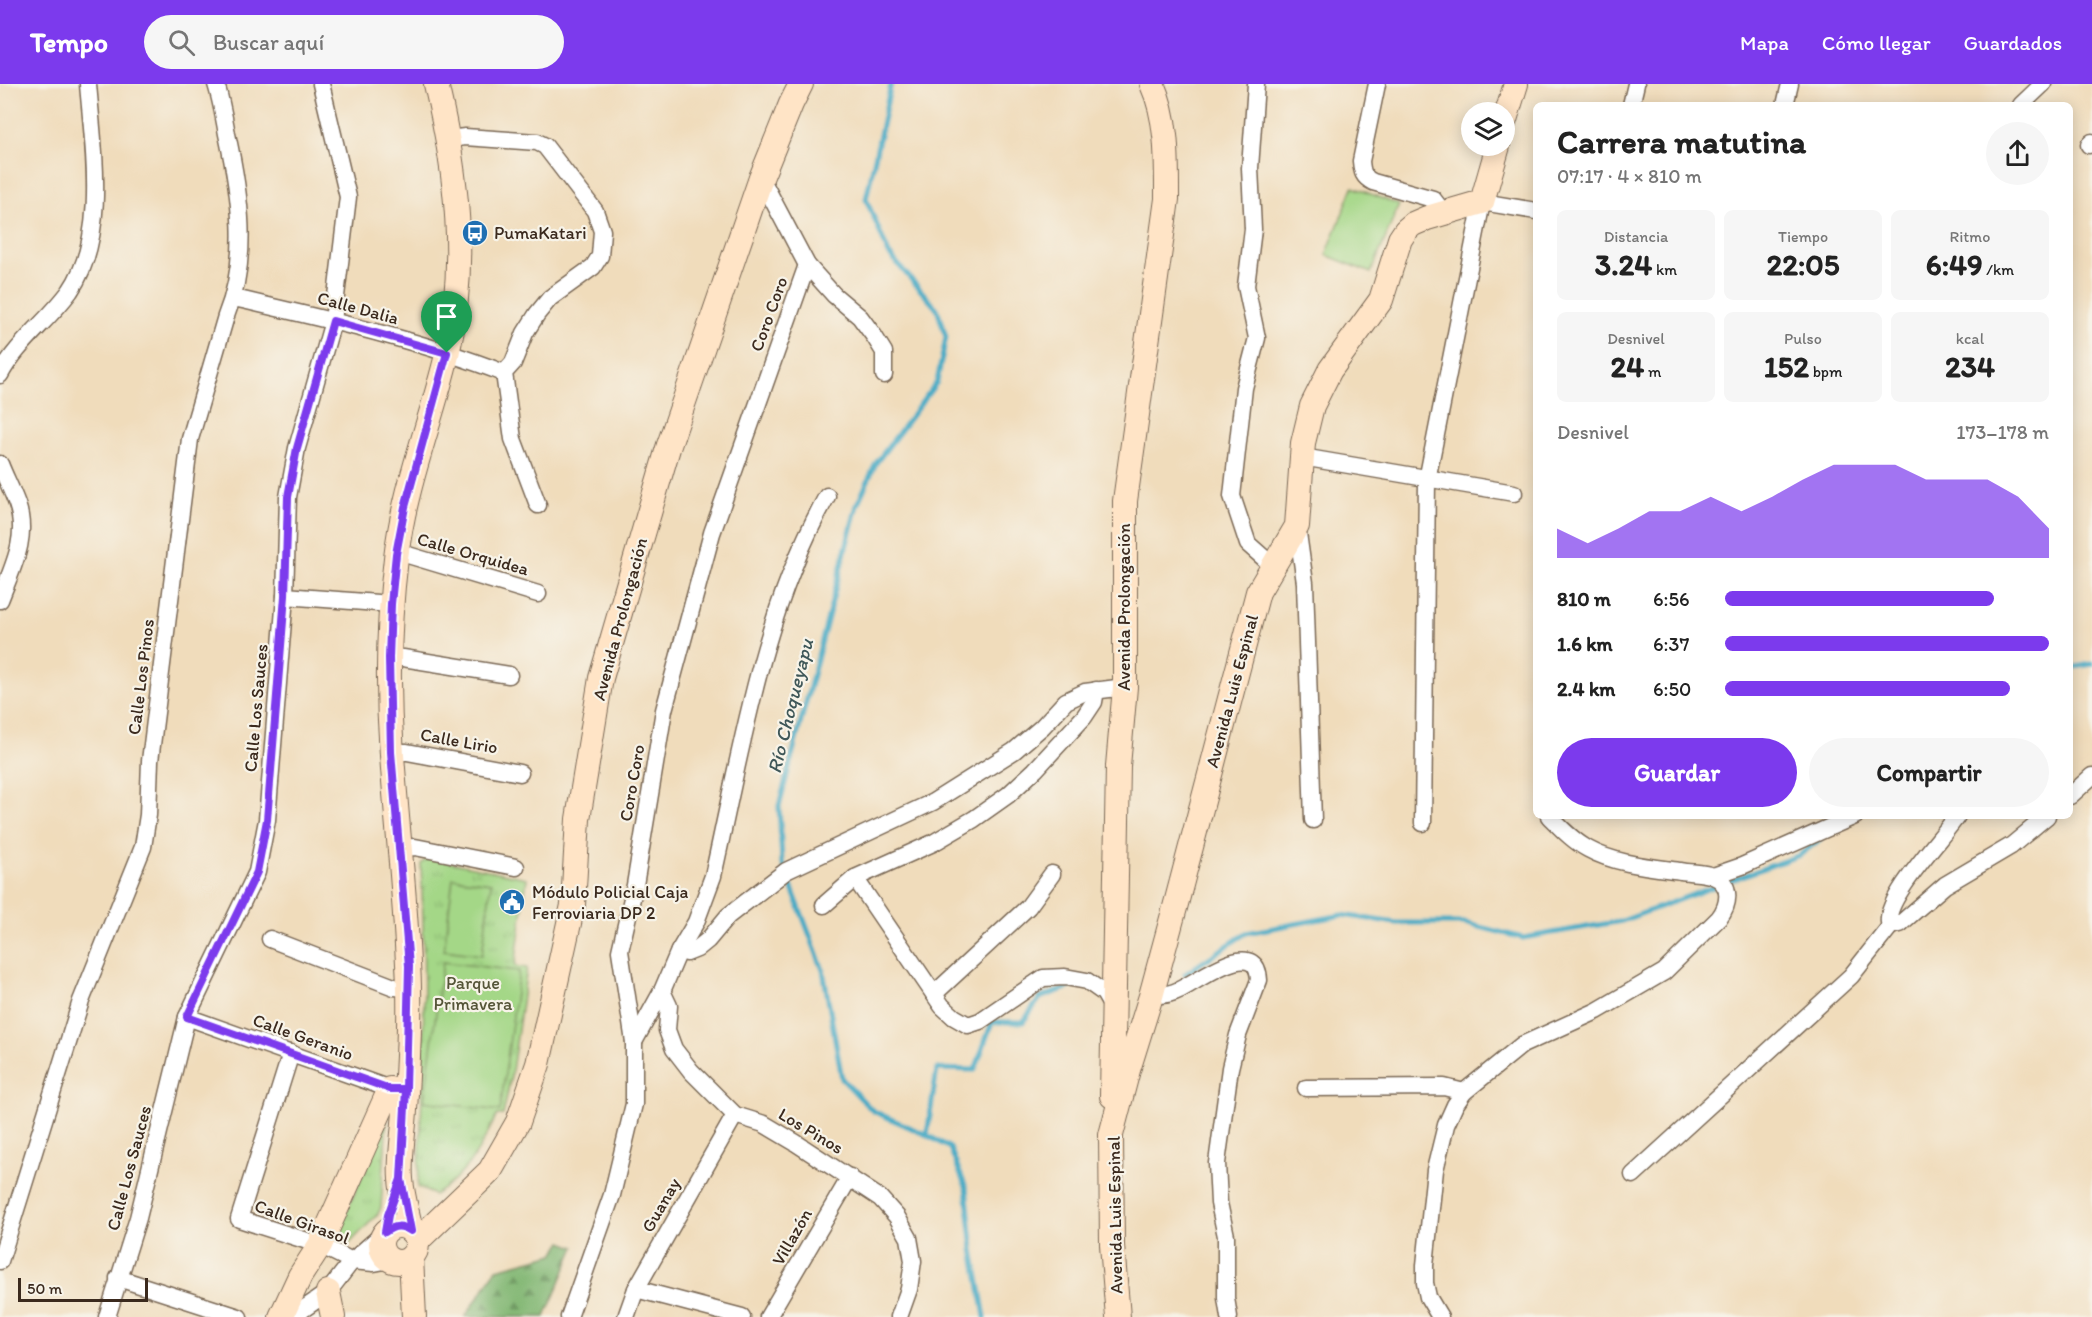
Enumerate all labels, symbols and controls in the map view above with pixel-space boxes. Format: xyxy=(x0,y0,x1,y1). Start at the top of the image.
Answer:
search box xyxy=(144,15,564,69)
text: Tempo xyxy=(30,25,108,59)
icon: search xyxy=(165,26,198,59)
text: Buscar aquí xyxy=(213,29,324,56)
text: Mapa xyxy=(1740,30,1789,55)
text: Cómo llegar xyxy=(1822,30,1931,55)
text: Guardados xyxy=(1964,30,2062,55)
map controls xyxy=(1461,102,1515,156)
button: layers xyxy=(1461,102,1515,156)
text: Carrera matutina xyxy=(1557,122,1806,161)
button: share xyxy=(1986,122,2049,185)
text: 07:17 · 4 × 810 m xyxy=(1557,164,1702,188)
bus stop icon: PumaKatari xyxy=(460,218,490,248)
place label: PumaKatari xyxy=(494,222,587,244)
text: Distancia xyxy=(1604,227,1668,246)
text: Tiempo xyxy=(1778,227,1828,246)
text: Ritmo xyxy=(1950,227,1990,246)
text: 3.24 xyxy=(1595,246,1652,283)
text: 22:05 xyxy=(1766,246,1840,283)
text: 6:49 xyxy=(1926,246,1983,283)
text: km xyxy=(1652,260,1677,279)
text: /km xyxy=(1983,260,2014,279)
street label: Coro Coro xyxy=(745,274,793,354)
street label: Calle Dalia xyxy=(315,287,401,329)
pin xyxy=(421,291,472,353)
icon: arrive xyxy=(430,300,463,333)
text: Desnivel xyxy=(1607,329,1665,348)
text: Pulso xyxy=(1784,329,1822,348)
text: kcal xyxy=(1956,329,1984,348)
text: 24 xyxy=(1611,348,1644,385)
text: 152 xyxy=(1764,348,1809,385)
text: 234 xyxy=(1945,348,1995,385)
text: m xyxy=(1644,362,1661,381)
text: bpm xyxy=(1809,362,1842,381)
text: Desnivel xyxy=(1557,420,1629,444)
text: 173–178 m xyxy=(1956,420,2049,444)
street label: Avenida Prolongación xyxy=(1113,523,1135,691)
street label: Calle Orquidea xyxy=(415,528,532,581)
street label: Avenida Prolongación xyxy=(588,535,652,703)
text: 810 m xyxy=(1557,587,1611,611)
text: 6:56 xyxy=(1653,587,1690,611)
street label: Avenida Luis Espinal xyxy=(1201,612,1263,770)
street label: Calle Los Pinos xyxy=(123,618,159,736)
text: 1.6 km xyxy=(1557,632,1613,656)
text: 6:37 xyxy=(1653,632,1689,656)
water label: Río Choqueyapu xyxy=(762,635,818,776)
street label: Calle Los Sauces xyxy=(239,643,273,773)
text: 2.4 km xyxy=(1557,677,1615,701)
text: 6:50 xyxy=(1653,677,1691,701)
street label: Calle Lirio xyxy=(419,723,499,759)
button: Guardar xyxy=(1557,738,1797,807)
button: Compartir xyxy=(1809,738,2049,807)
street label: Coro Coro xyxy=(614,743,650,823)
place label: Módulo Policial Caja Ferroviaria DP 2 xyxy=(532,881,689,924)
public building icon: Módulo Policial Caja Ferroviaria DP 2 xyxy=(497,887,527,917)
park label: Parque Primavera xyxy=(434,972,513,1015)
street label: Calle Geranio xyxy=(250,1009,356,1065)
street label: Calle Los Sauces xyxy=(102,1103,156,1233)
street label: Los Pinos xyxy=(774,1103,848,1159)
street label: Avenida Luis Espinal xyxy=(1103,1136,1127,1294)
street label: Guanay xyxy=(637,1173,686,1236)
street label: Calle Girasol xyxy=(251,1195,353,1249)
street label: Villazón xyxy=(767,1205,817,1269)
scale bar xyxy=(18,1275,148,1302)
text: 50 m xyxy=(27,1279,62,1298)

